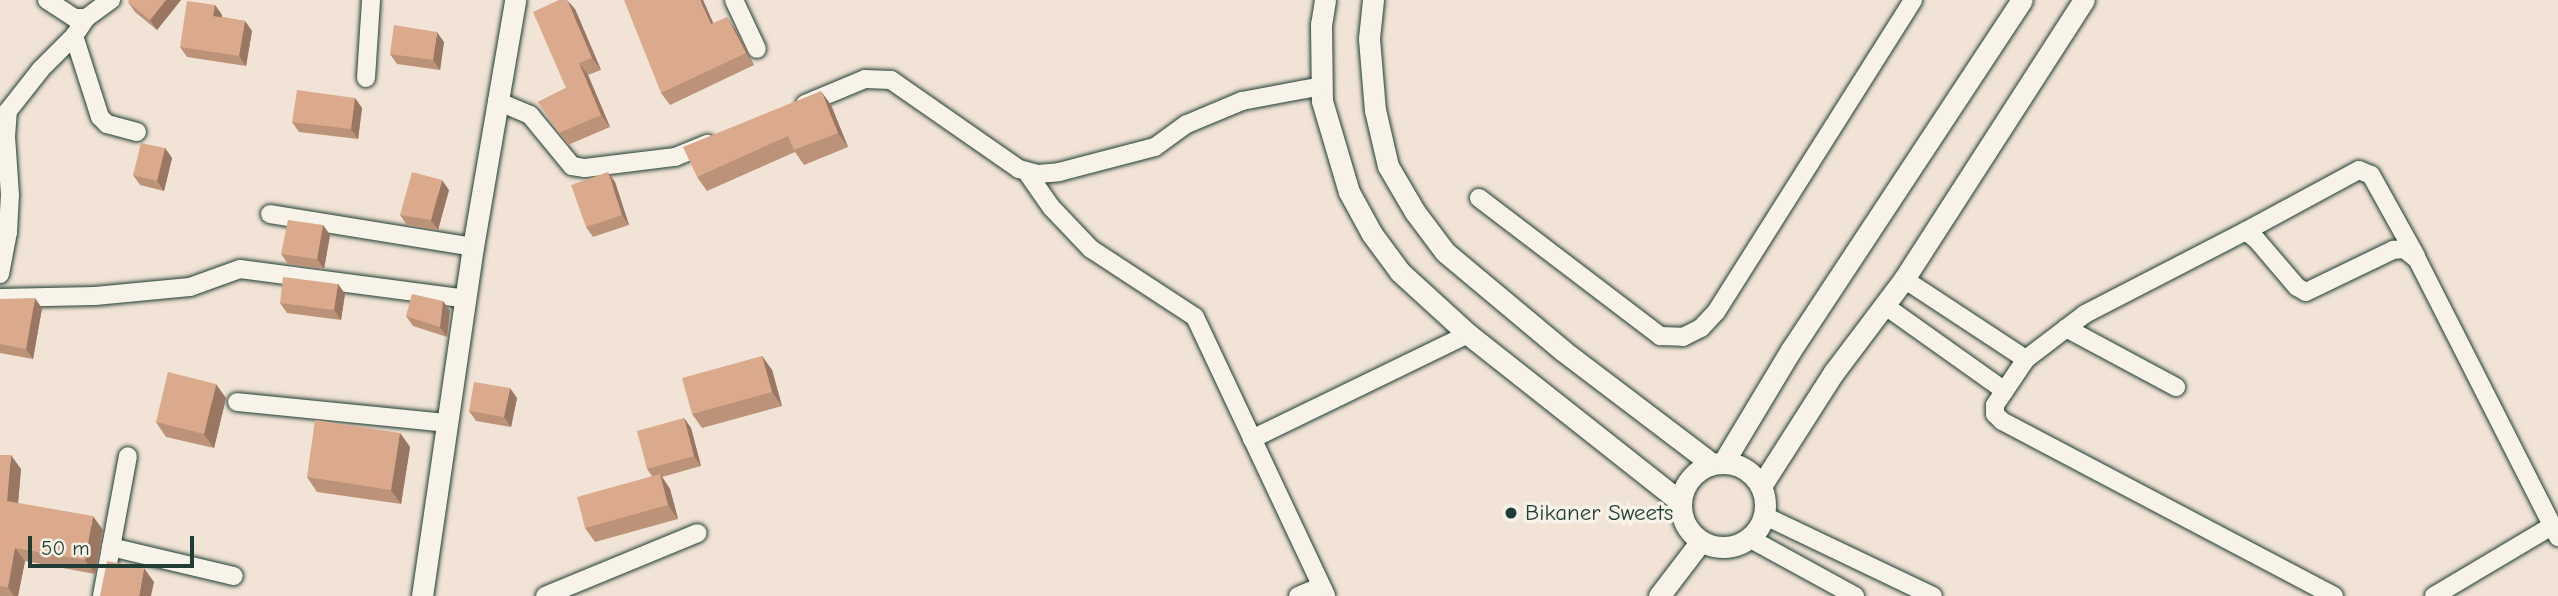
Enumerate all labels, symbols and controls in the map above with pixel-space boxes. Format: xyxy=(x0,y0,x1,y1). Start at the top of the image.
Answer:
place label: Bikaner Sweets xyxy=(1525,499,1673,527)
marker: Bikaner Sweets xyxy=(1503,505,1519,521)
scale bar xyxy=(32,522,198,566)
text: 50 m xyxy=(41,536,90,560)

